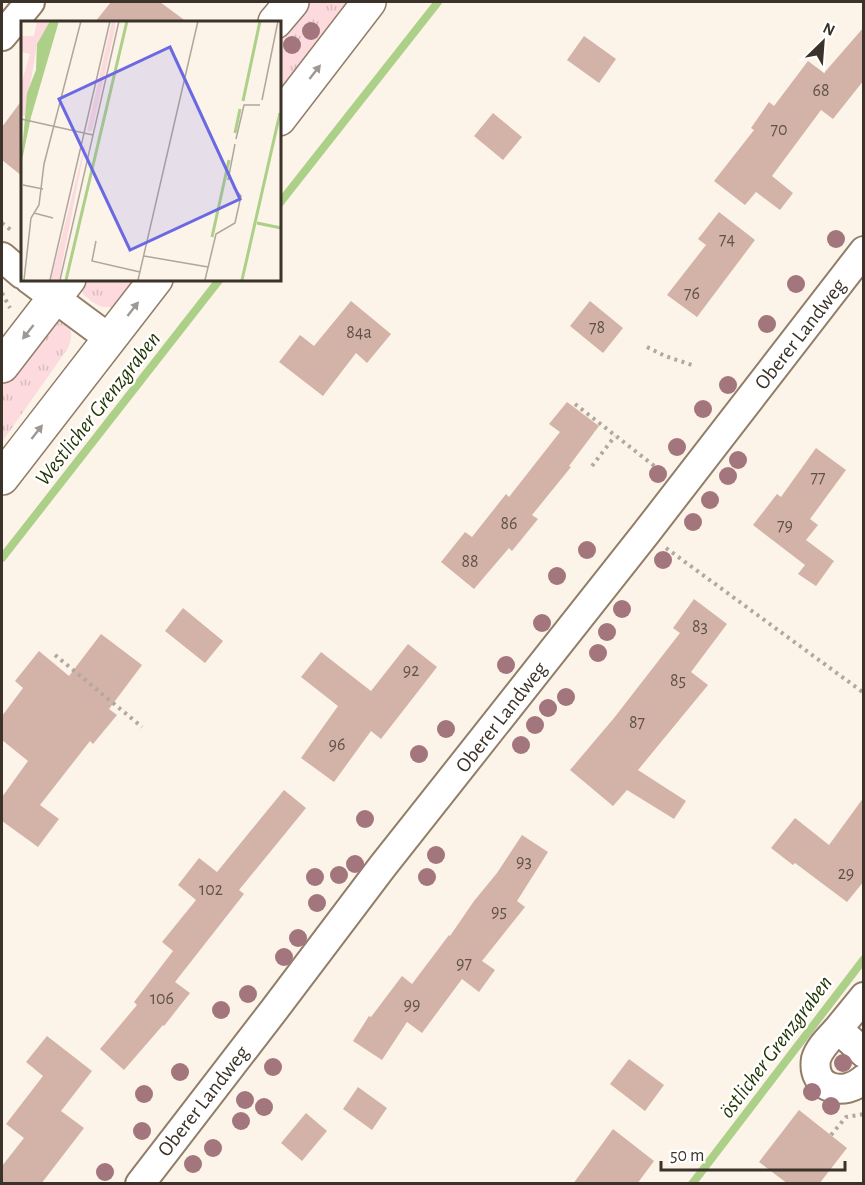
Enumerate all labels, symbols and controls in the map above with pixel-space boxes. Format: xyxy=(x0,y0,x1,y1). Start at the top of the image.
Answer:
north arrow xyxy=(793,12,853,72)
text: N xyxy=(820,20,837,39)
inset map xyxy=(21,21,280,280)
one-way arrow xyxy=(308,65,320,80)
house number: 68 xyxy=(813,82,830,100)
house number: 70 xyxy=(770,121,788,139)
house number: 74 xyxy=(719,231,735,249)
street label: Oberer Landweg xyxy=(751,274,850,394)
house number: 76 xyxy=(684,285,700,303)
one-way arrow xyxy=(126,301,138,316)
house number: 78 xyxy=(589,319,605,337)
one-way arrow xyxy=(21,324,34,340)
house number: 84a xyxy=(346,324,372,342)
water label: Westlicher Grenzgraben xyxy=(31,328,164,490)
one-way arrow xyxy=(31,424,44,440)
house number: 77 xyxy=(810,469,826,487)
house number: 86 xyxy=(501,515,518,533)
house number: 79 xyxy=(777,517,793,535)
house number: 88 xyxy=(461,553,479,571)
house number: 83 xyxy=(692,618,708,636)
street label: Oberer Landweg xyxy=(452,657,551,777)
house number: 92 xyxy=(403,662,419,680)
house number: 85 xyxy=(670,672,686,690)
house number: 87 xyxy=(629,714,645,732)
house number: 96 xyxy=(329,736,345,754)
house number: 93 xyxy=(516,853,532,871)
house number: 29 xyxy=(838,865,854,883)
house number: 102 xyxy=(199,881,223,899)
house number: 95 xyxy=(491,903,507,921)
house number: 97 xyxy=(456,955,472,973)
water label: östlicher Grenzgraben xyxy=(715,971,836,1122)
house number: 106 xyxy=(150,990,174,1008)
house number: 99 xyxy=(404,996,420,1014)
street label: Oberer Landweg xyxy=(154,1041,253,1161)
scale bar xyxy=(661,1134,846,1172)
text: 50 m xyxy=(670,1147,704,1165)

